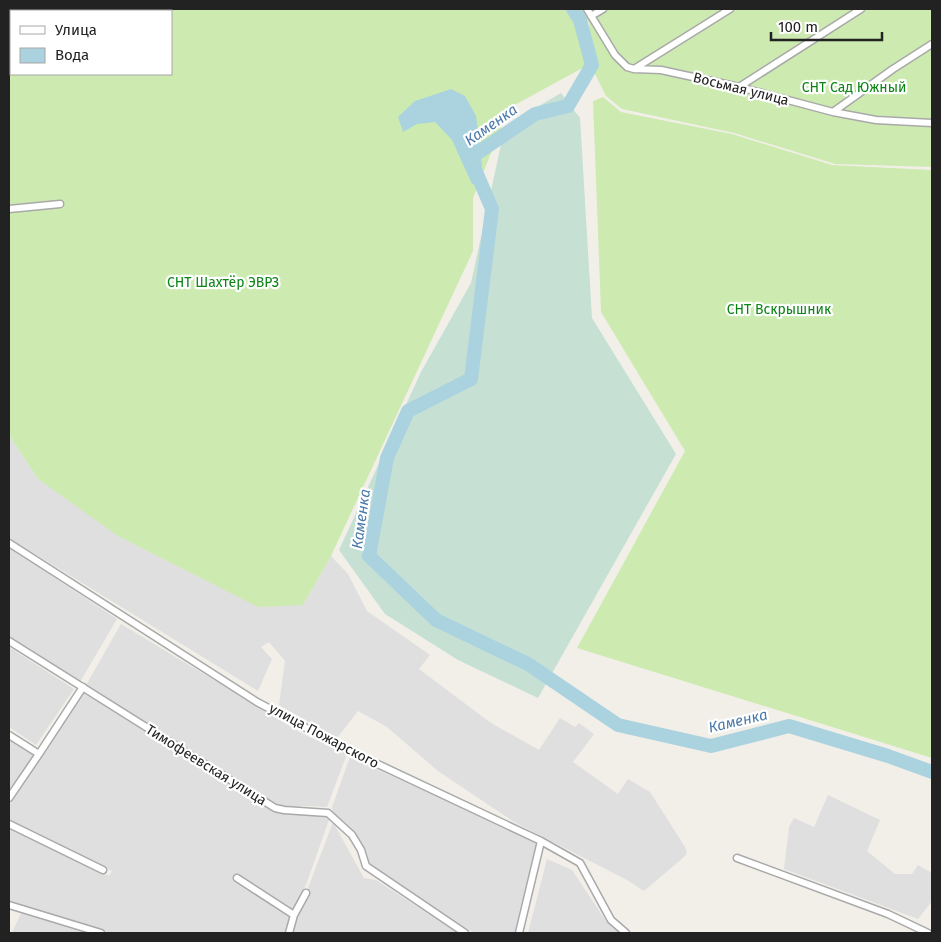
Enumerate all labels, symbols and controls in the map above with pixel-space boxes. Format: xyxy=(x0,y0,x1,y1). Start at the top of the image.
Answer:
legend xyxy=(10,10,172,75)
scale bar xyxy=(771,10,882,42)
text: 100 m xyxy=(778,18,818,36)
text: Улица xyxy=(55,21,97,39)
text: Вода xyxy=(55,46,89,64)
street label: Восьмая улица xyxy=(691,69,791,109)
park label: СНТ Сад Южный xyxy=(802,79,906,96)
water label: Каменка xyxy=(461,100,521,150)
park label: СНТ Шахтёр ЭВРЗ xyxy=(167,274,279,291)
park label: СНТ Вскрышник xyxy=(727,301,832,318)
water label: Каменка xyxy=(348,488,374,550)
street label: улица Пожарского xyxy=(266,700,382,772)
water label: Каменка xyxy=(707,705,769,737)
street label: Тимофеевская улица xyxy=(143,721,269,809)

